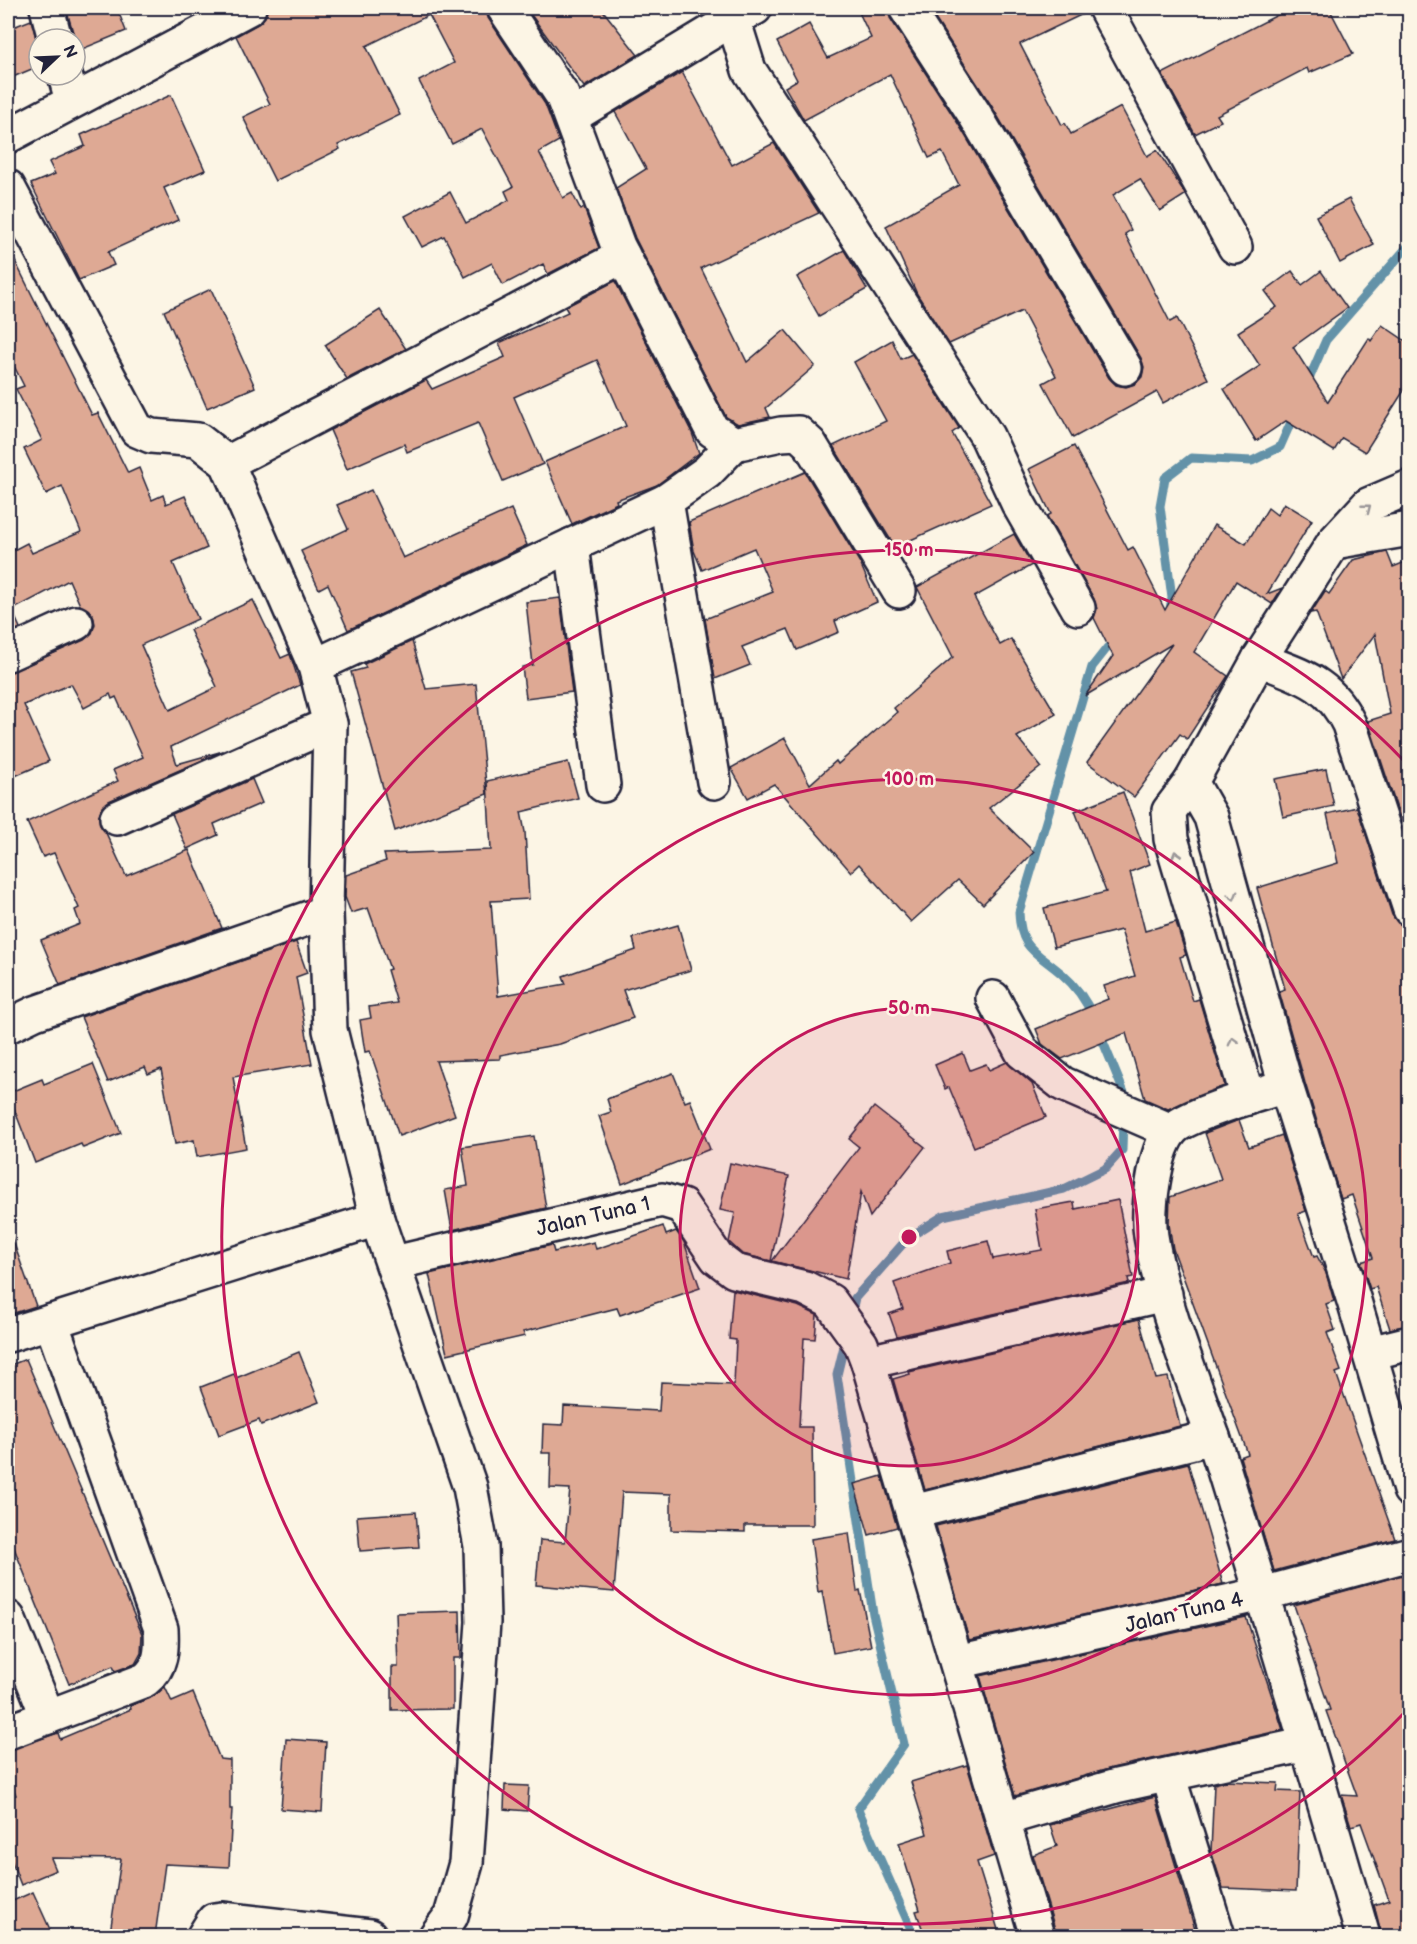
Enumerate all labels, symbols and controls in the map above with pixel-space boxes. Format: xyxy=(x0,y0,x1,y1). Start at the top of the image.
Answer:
north arrow xyxy=(27,27,87,87)
text: N xyxy=(58,42,81,61)
one-way arrow xyxy=(1360,504,1371,515)
text: 150 m xyxy=(884,540,934,561)
text: 100 m xyxy=(884,769,934,790)
one-way arrow xyxy=(1171,850,1183,861)
one-way arrow xyxy=(1226,890,1238,900)
text: 50 m xyxy=(888,998,930,1019)
one-way arrow xyxy=(1228,1036,1240,1047)
street label: Jalan Tuna 1 xyxy=(534,1191,652,1242)
centre of rings xyxy=(899,1227,919,1247)
street label: Jalan Tuna 4 xyxy=(1123,1587,1246,1638)

